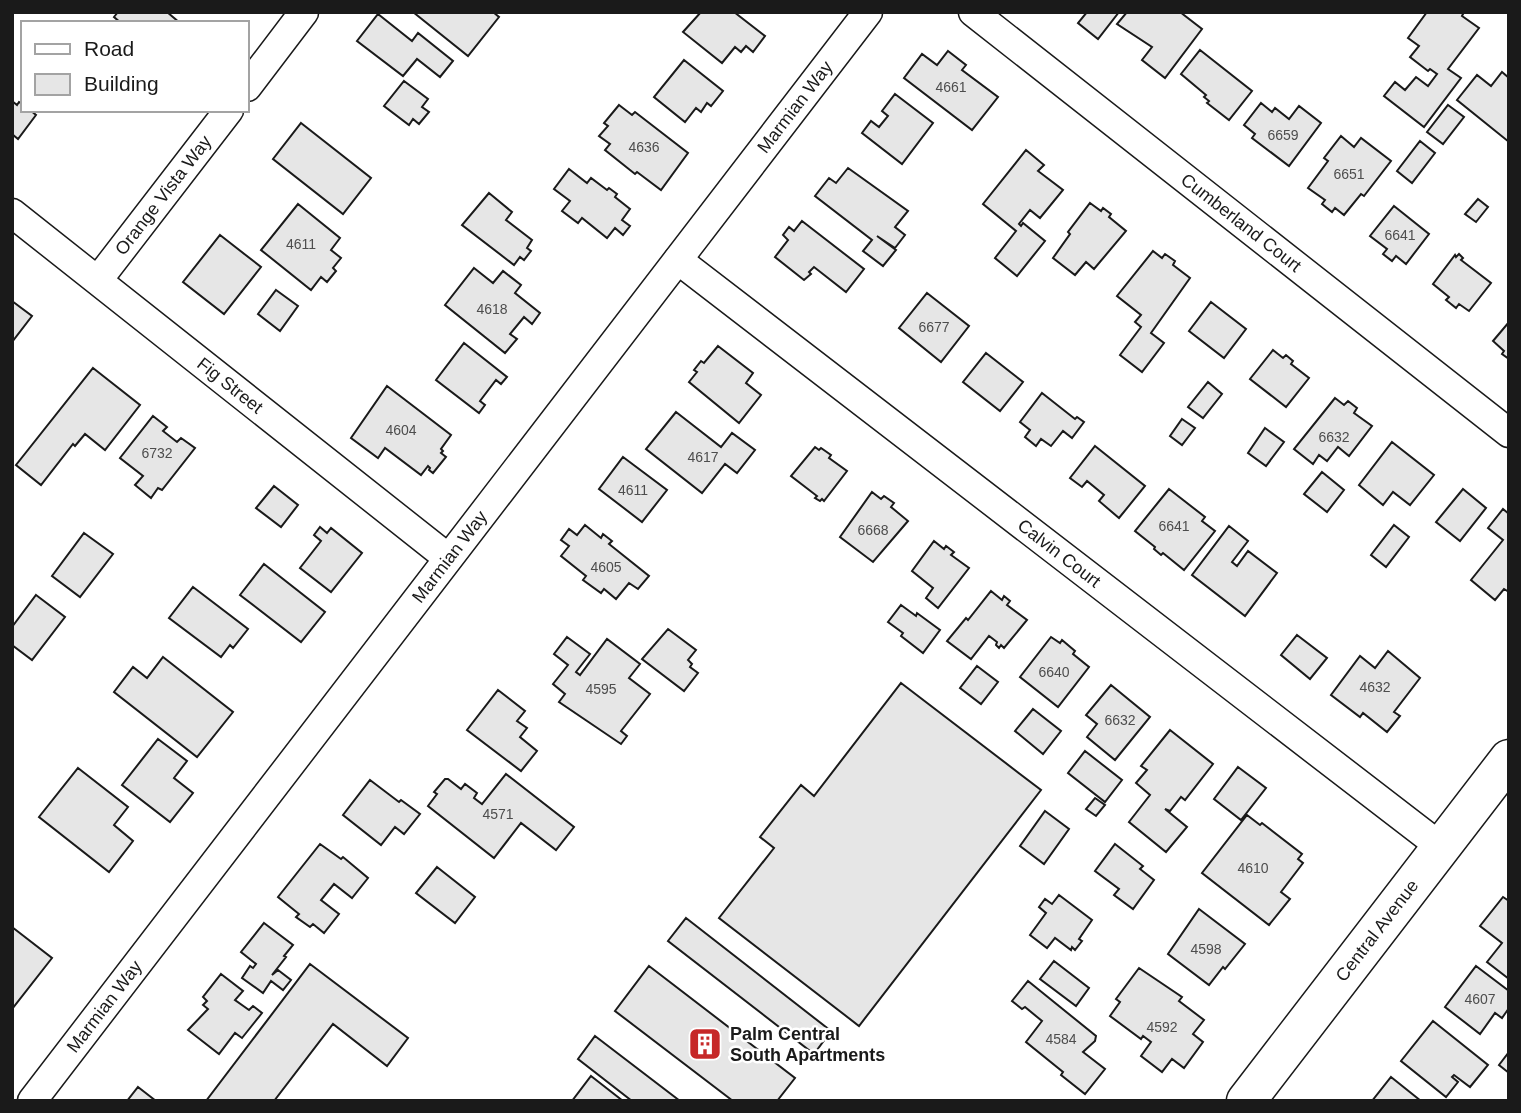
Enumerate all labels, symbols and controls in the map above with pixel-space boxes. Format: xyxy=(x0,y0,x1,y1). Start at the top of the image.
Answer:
legend xyxy=(21,21,248,112)
text: Road xyxy=(84,37,134,60)
street label: Marmian Way xyxy=(753,57,837,157)
text: Building xyxy=(84,72,159,95)
house number: 4661 xyxy=(935,79,967,95)
house number: 6659 xyxy=(1267,127,1299,143)
street label: Orange Vista Way xyxy=(111,132,216,259)
house number: 4636 xyxy=(628,139,660,155)
house number: 6651 xyxy=(1333,166,1365,182)
street label: Cumberland Court xyxy=(1177,169,1305,276)
house number: 6641 xyxy=(1384,227,1416,243)
house number: 4611 xyxy=(286,236,316,252)
house number: 4618 xyxy=(476,301,508,317)
house number: 6677 xyxy=(918,319,950,335)
street label: Fig Street xyxy=(193,353,267,418)
house number: 4604 xyxy=(385,422,417,438)
house number: 6632 xyxy=(1318,429,1350,445)
house number: 6732 xyxy=(141,445,173,461)
house number: 4617 xyxy=(687,449,719,465)
house number: 4611 xyxy=(618,482,648,498)
street label: Marmian Way xyxy=(408,507,491,607)
street label: Calvin Court xyxy=(1014,515,1105,591)
house number: 6641 xyxy=(1158,518,1190,534)
house number: 6668 xyxy=(857,522,889,538)
house number: 4605 xyxy=(590,559,622,575)
house number: 6640 xyxy=(1038,664,1070,680)
house number: 4632 xyxy=(1359,679,1391,695)
house number: 4595 xyxy=(585,681,617,697)
house number: 6632 xyxy=(1104,712,1136,728)
house number: 4571 xyxy=(482,806,514,822)
house number: 4610 xyxy=(1237,860,1269,876)
street label: Central Avenue xyxy=(1332,876,1422,985)
house number: 4598 xyxy=(1190,941,1222,957)
street label: Marmian Way xyxy=(63,957,146,1056)
house number: 4607 xyxy=(1464,991,1496,1007)
house number: 4592 xyxy=(1146,1019,1178,1035)
place label: Palm Central South Apartments xyxy=(730,1024,885,1065)
building icon: Palm Central South Apartments xyxy=(686,1025,724,1063)
house number: 4584 xyxy=(1045,1031,1077,1047)

